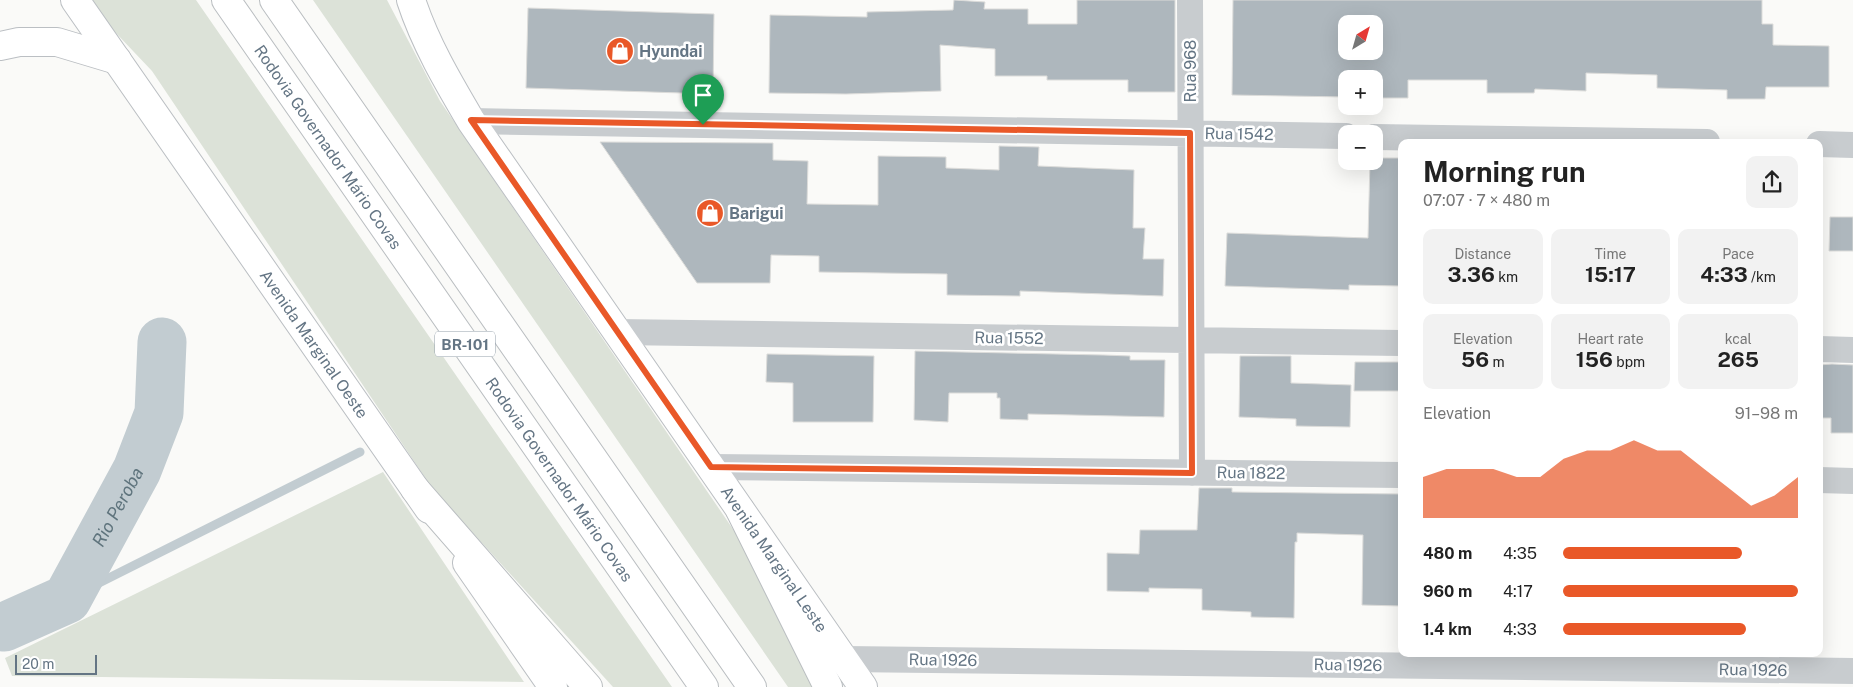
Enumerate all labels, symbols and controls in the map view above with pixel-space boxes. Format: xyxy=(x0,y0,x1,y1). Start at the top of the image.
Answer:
north arrow xyxy=(1338,15,1382,60)
map controls xyxy=(1338,15,1383,170)
shop icon: Hyundai xyxy=(605,36,635,66)
street label: Rua 968 xyxy=(1181,40,1200,102)
street label: Rodovia Governador Mário Covas xyxy=(251,41,406,253)
place label: Hyundai xyxy=(639,42,702,61)
button: + xyxy=(1338,70,1383,115)
pin xyxy=(682,74,724,125)
icon: arrive xyxy=(689,81,717,109)
street label: Rua 1542 xyxy=(1204,124,1274,144)
button: − xyxy=(1338,125,1383,170)
text: Morning run xyxy=(1423,155,1586,188)
button: share xyxy=(1746,156,1798,208)
text: 07:07 · 7 × 480 m xyxy=(1423,191,1550,210)
shop icon: Barigui xyxy=(695,198,725,228)
place label: Barigui xyxy=(729,204,784,223)
text: Distance xyxy=(1454,246,1511,262)
text: Time xyxy=(1595,246,1626,262)
text: Pace xyxy=(1722,246,1754,262)
text: 3.36 xyxy=(1447,262,1495,287)
text: 15:17 xyxy=(1585,262,1636,287)
text: 4:33 xyxy=(1700,262,1748,287)
street label: Avenida Marginal Oeste xyxy=(256,266,372,422)
text: km xyxy=(1495,269,1518,285)
text: /km xyxy=(1748,269,1776,285)
street label: Rua 1552 xyxy=(974,328,1044,348)
text: Elevation xyxy=(1453,331,1513,347)
text: Heart rate xyxy=(1577,331,1644,347)
text: kcal xyxy=(1725,331,1752,347)
road number: BR-101 xyxy=(435,332,495,356)
text: 56 xyxy=(1461,347,1489,372)
text: 156 xyxy=(1576,347,1613,372)
text: 265 xyxy=(1717,347,1759,372)
text: m xyxy=(1489,354,1505,370)
text: bpm xyxy=(1613,354,1645,370)
street label: Rodovia Governador Mário Covas xyxy=(482,374,637,585)
text: Elevation xyxy=(1423,404,1491,423)
text: 91–98 m xyxy=(1735,404,1798,423)
water label: Rio Peroba xyxy=(87,463,147,550)
street label: Rua 1822 xyxy=(1217,463,1285,483)
street label: Avenida Marginal Leste xyxy=(717,482,832,636)
text: 480 m xyxy=(1423,544,1472,563)
text: 4:35 xyxy=(1503,544,1537,563)
text: 960 m xyxy=(1423,582,1472,601)
text: 4:17 xyxy=(1503,582,1533,601)
text: 1.4 km xyxy=(1423,620,1472,639)
text: 4:33 xyxy=(1503,620,1537,639)
street label: Rua 1926 xyxy=(908,650,978,670)
scale bar xyxy=(15,652,98,675)
street label: Rua 1926 xyxy=(1313,655,1383,675)
text: 20 m xyxy=(22,656,54,672)
street label: Rua 1926 xyxy=(1718,660,1788,680)

